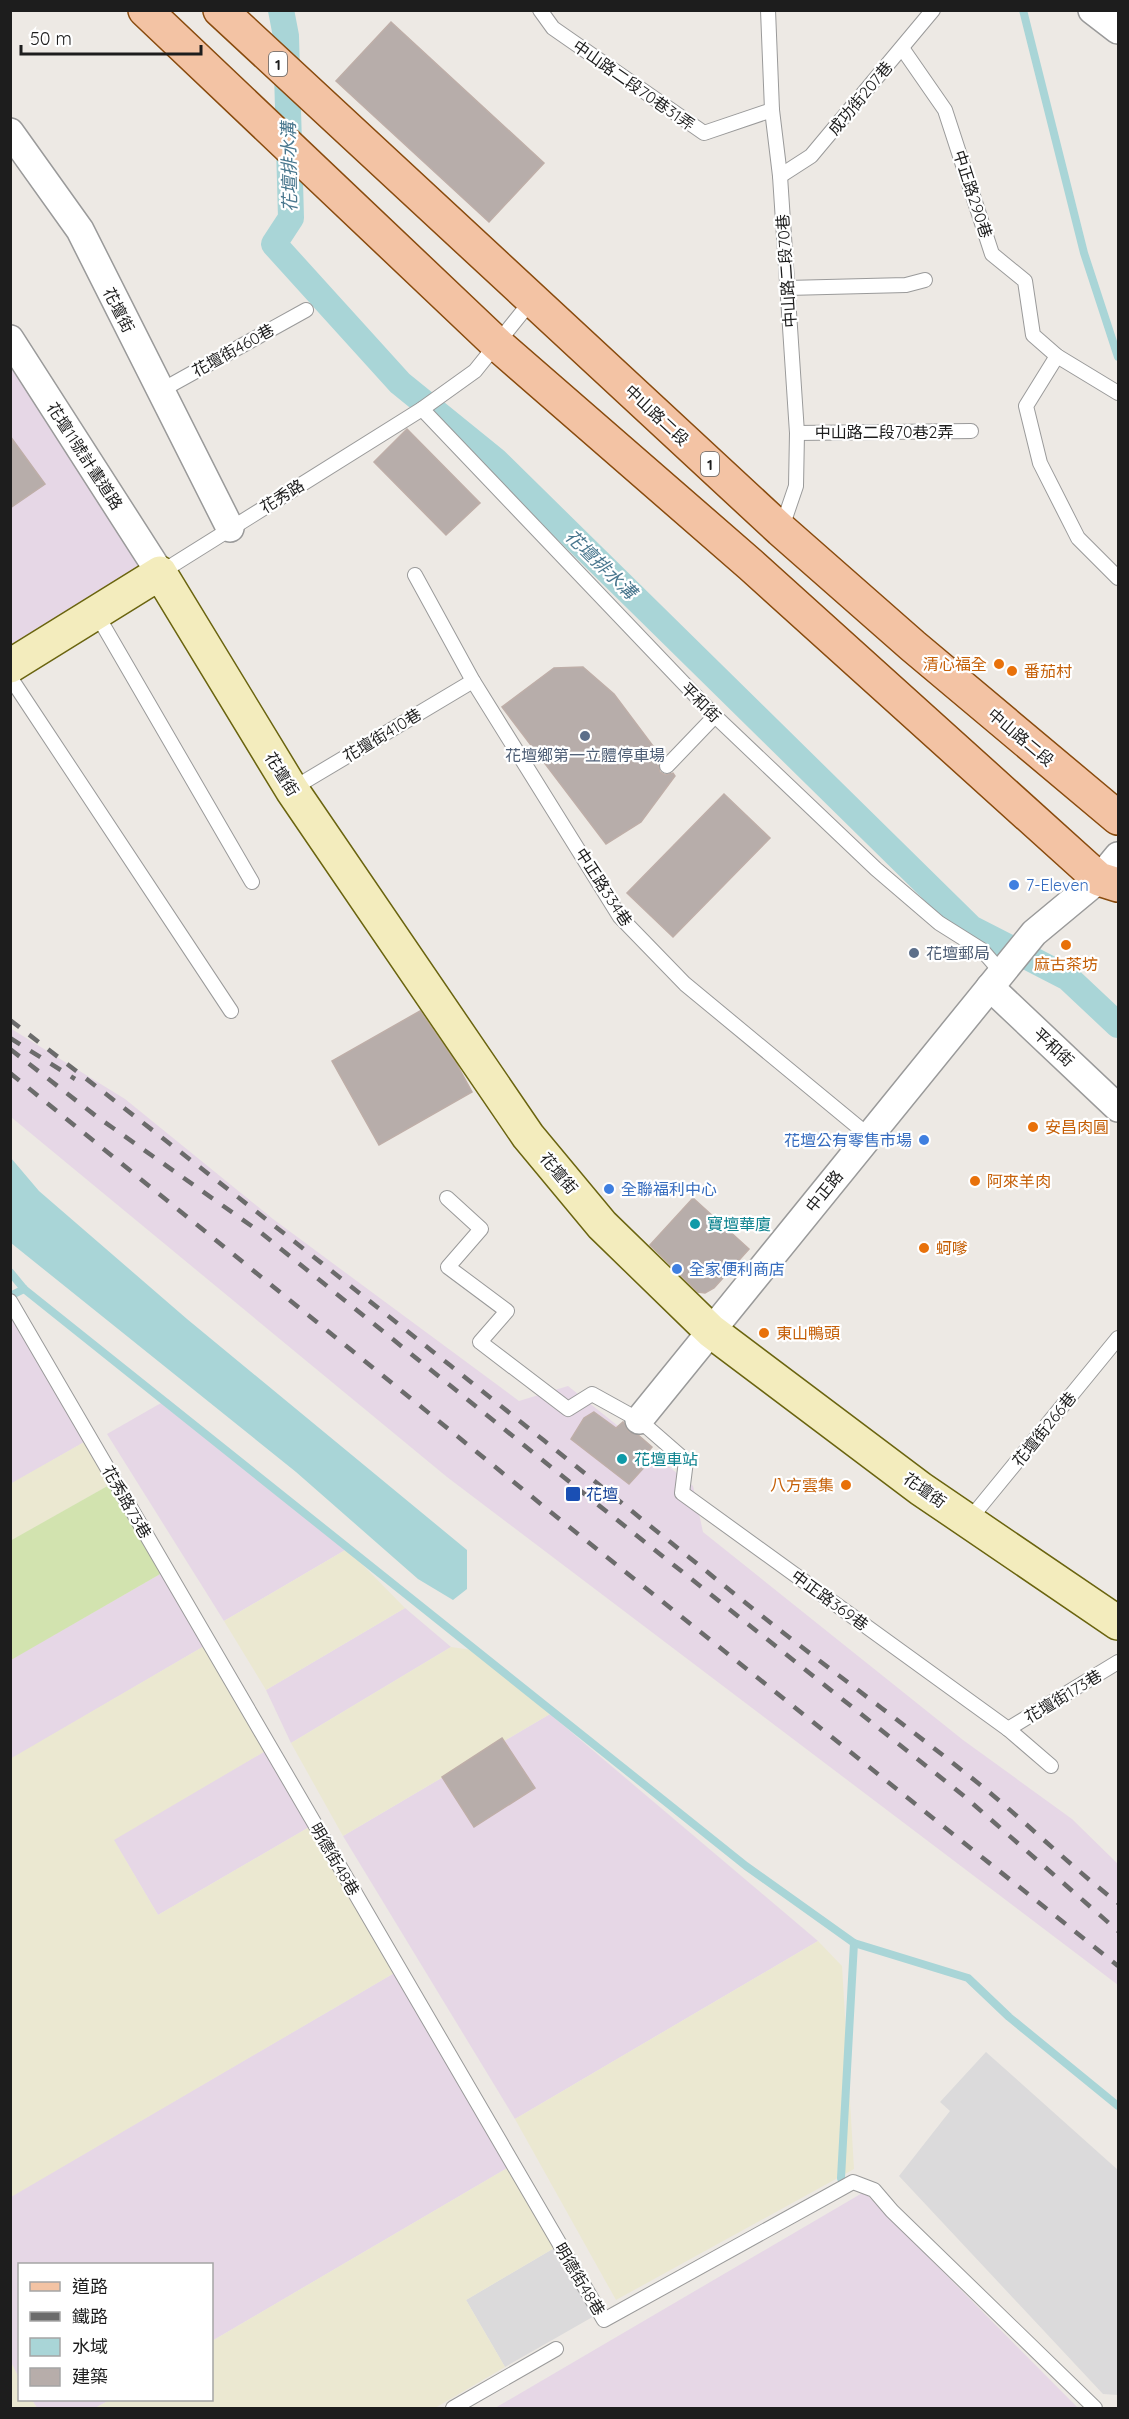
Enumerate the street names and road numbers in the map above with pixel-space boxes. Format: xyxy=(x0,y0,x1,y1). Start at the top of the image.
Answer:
street label: 中山路二段70巷31弄 xyxy=(569,35,699,135)
road number: 1 xyxy=(269,52,287,76)
street label: 成功街207巷 xyxy=(824,57,896,139)
street label: 中正路290巷 xyxy=(949,147,997,241)
street label: 中山路二段70巷 xyxy=(772,214,800,328)
street label: 花壇街 xyxy=(99,284,139,336)
street label: 花壇街460巷 xyxy=(189,319,277,381)
street label: 中山路二段 xyxy=(621,380,693,450)
street label: 花壇11號計畫道路 xyxy=(43,399,127,513)
street label: 中山路二段70巷2弄 xyxy=(815,422,953,442)
road number: 1 xyxy=(701,452,719,476)
street label: 花秀路 xyxy=(256,475,308,517)
street label: 平和街 xyxy=(677,678,725,726)
street label: 花壇街410巷 xyxy=(339,704,425,766)
street label: 中山路二段 xyxy=(984,704,1058,770)
street label: 花壇街 xyxy=(261,748,303,800)
street label: 中正路334巷 xyxy=(571,844,637,930)
street label: 平和街 xyxy=(1030,1023,1078,1071)
street label: 花壇街 xyxy=(536,1148,582,1198)
street label: 中正路 xyxy=(801,1166,847,1216)
street label: 花壇街266巷 xyxy=(1008,1388,1080,1470)
street label: 花秀路73巷 xyxy=(98,1462,156,1542)
street label: 花壇街 xyxy=(900,1468,950,1512)
street label: 中正路369巷 xyxy=(788,1565,872,1635)
street label: 花壇街173巷 xyxy=(1021,1665,1105,1727)
street label: 明德街48巷 xyxy=(306,1819,364,1899)
street label: 明德街48巷 xyxy=(551,2239,609,2319)

